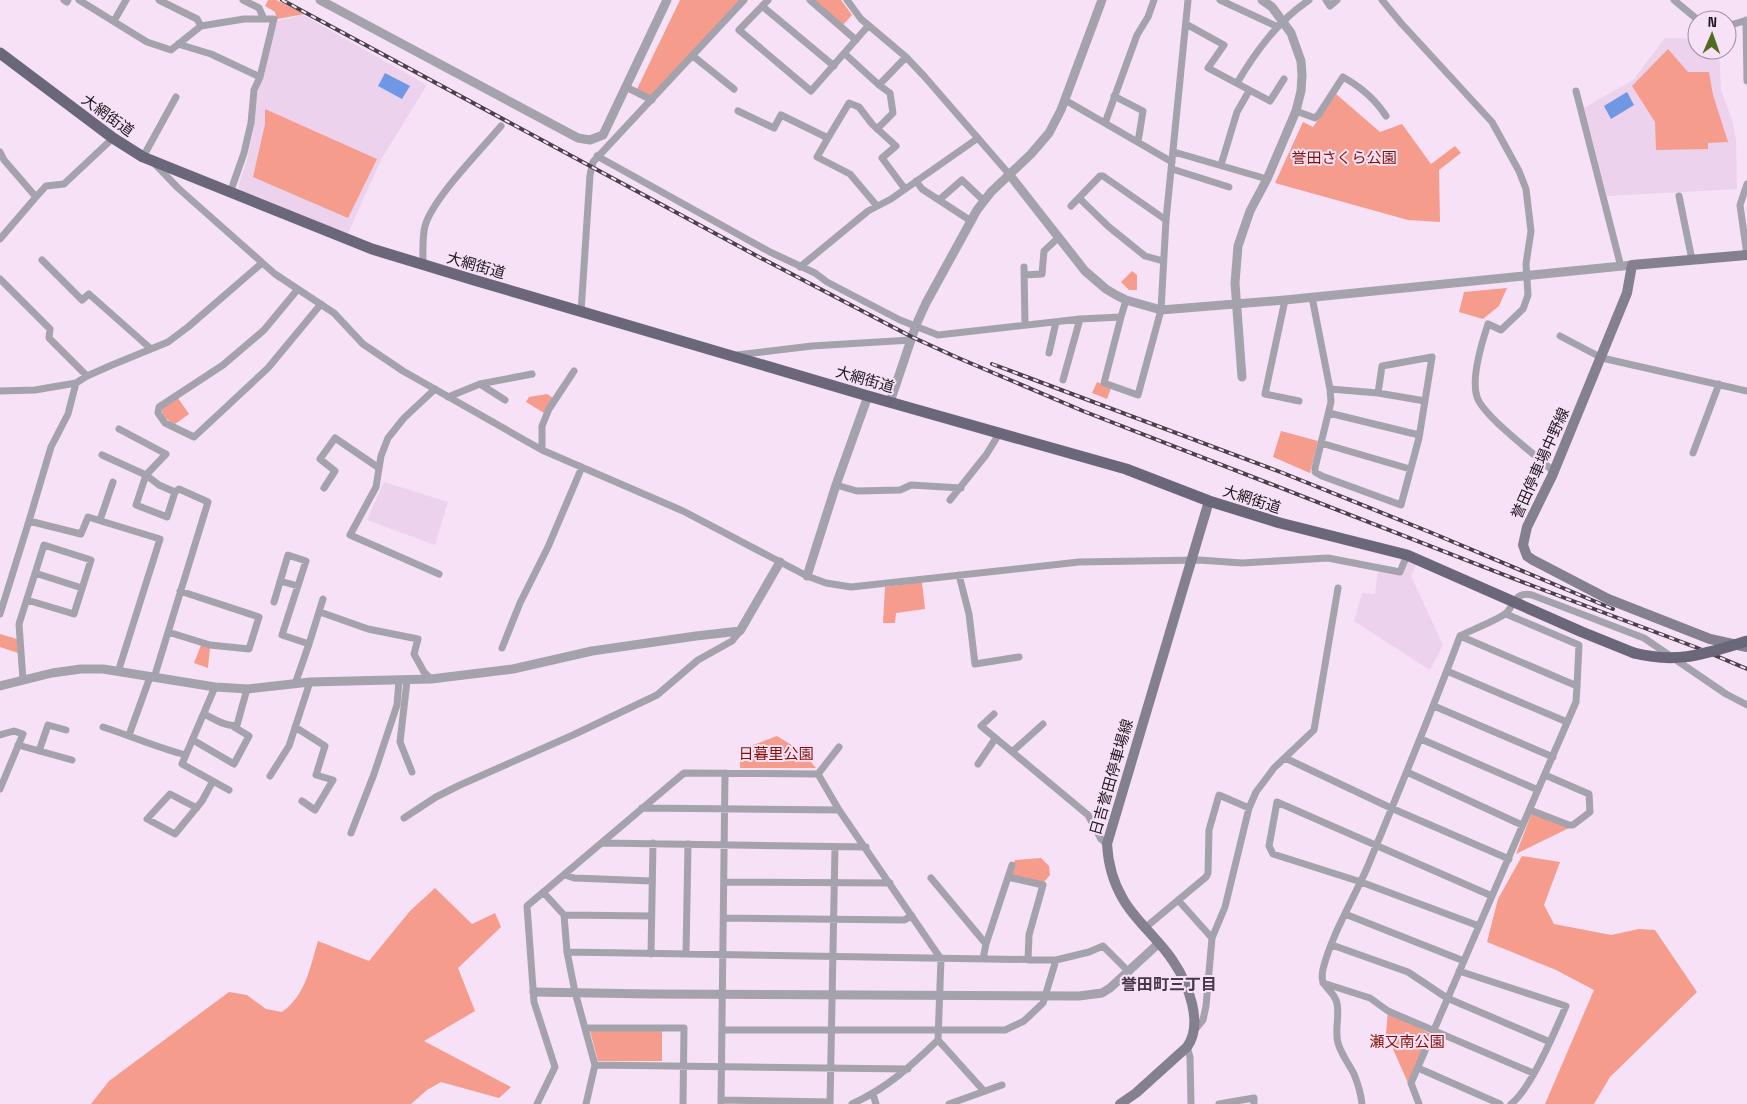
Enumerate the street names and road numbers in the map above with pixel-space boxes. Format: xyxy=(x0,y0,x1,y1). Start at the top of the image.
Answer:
street label: 大網街道 xyxy=(78,90,138,140)
street label: 大網街道 xyxy=(445,248,507,282)
street label: 大網街道 xyxy=(834,362,896,396)
street label: 誉田停車場中野線 xyxy=(1507,404,1573,522)
street label: 大網街道 xyxy=(1221,481,1283,517)
street label: 日吉誉田停車場線 xyxy=(1085,717,1137,837)

